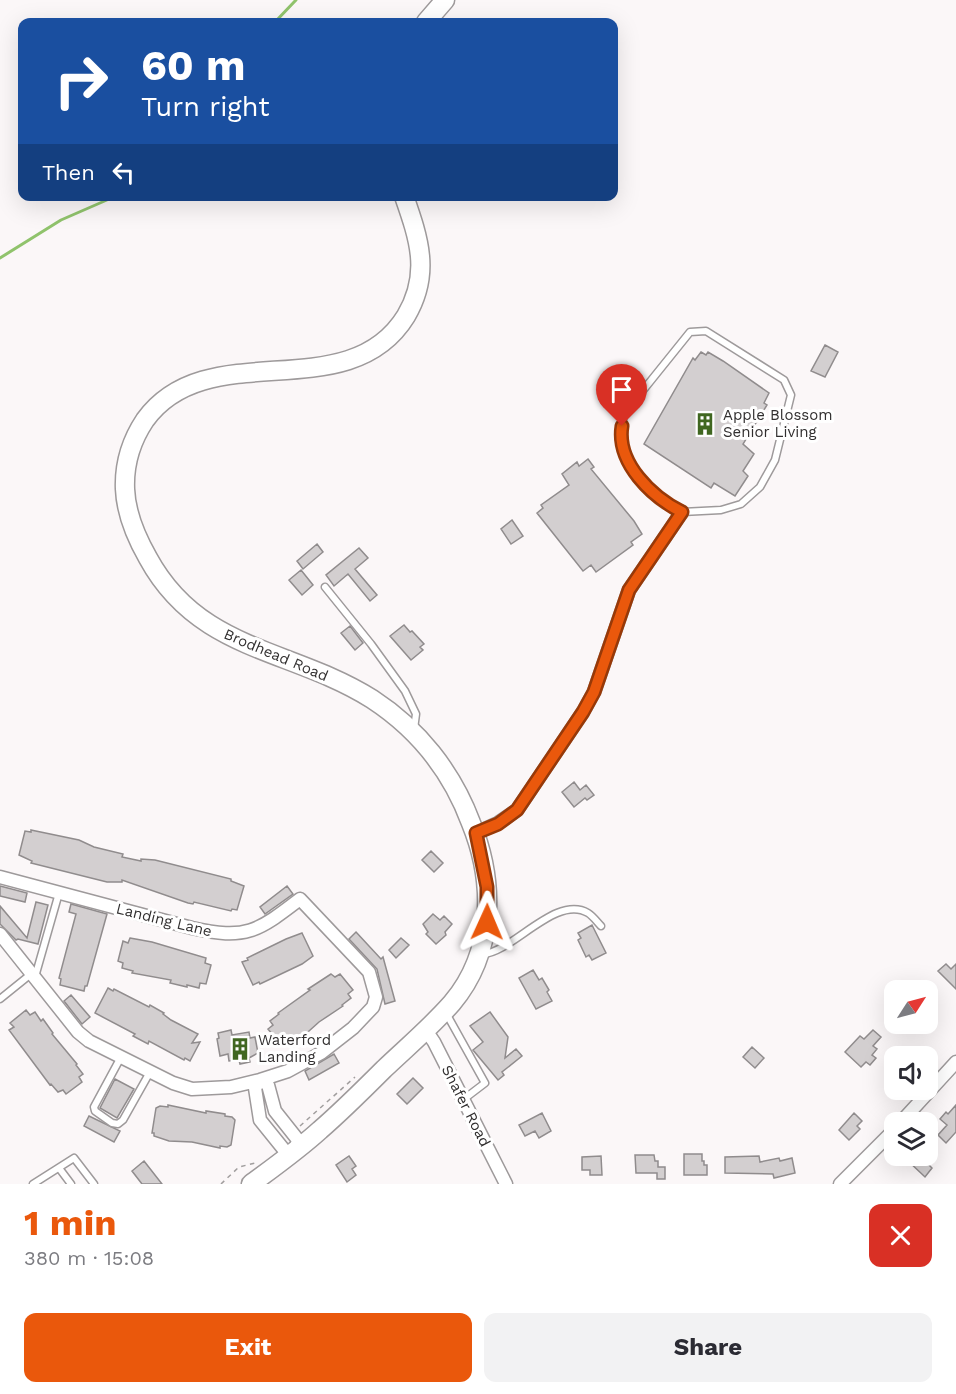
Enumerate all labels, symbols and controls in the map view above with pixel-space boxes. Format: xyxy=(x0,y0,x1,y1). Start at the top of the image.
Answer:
text: 60 m xyxy=(141,41,245,90)
icon: right xyxy=(42,42,120,120)
text: Turn right xyxy=(141,91,270,123)
icon: left xyxy=(107,156,140,189)
text: Then xyxy=(42,160,95,185)
pin xyxy=(596,364,647,426)
icon: arrive xyxy=(605,373,638,406)
place label: Apple Blossom Senior Living xyxy=(723,406,833,441)
building icon: Apple Blossom Senior Living xyxy=(692,411,718,437)
street label: Brodhead Road xyxy=(221,625,331,685)
position arrow xyxy=(455,890,519,954)
street label: Landing Lane xyxy=(114,899,214,941)
north arrow xyxy=(884,980,938,1034)
map controls xyxy=(884,980,938,1166)
place label: Waterford Landing xyxy=(258,1031,331,1066)
building icon: Waterford Landing xyxy=(227,1036,253,1062)
button: sound xyxy=(884,1046,938,1100)
street label: Shafer Road xyxy=(438,1062,494,1150)
button: layers xyxy=(884,1112,938,1166)
text: 1 min xyxy=(24,1202,116,1244)
button: close xyxy=(869,1204,932,1267)
text: 380 m · 15:08 xyxy=(24,1246,154,1270)
button: Exit xyxy=(24,1313,472,1382)
button: Share xyxy=(484,1313,932,1382)

